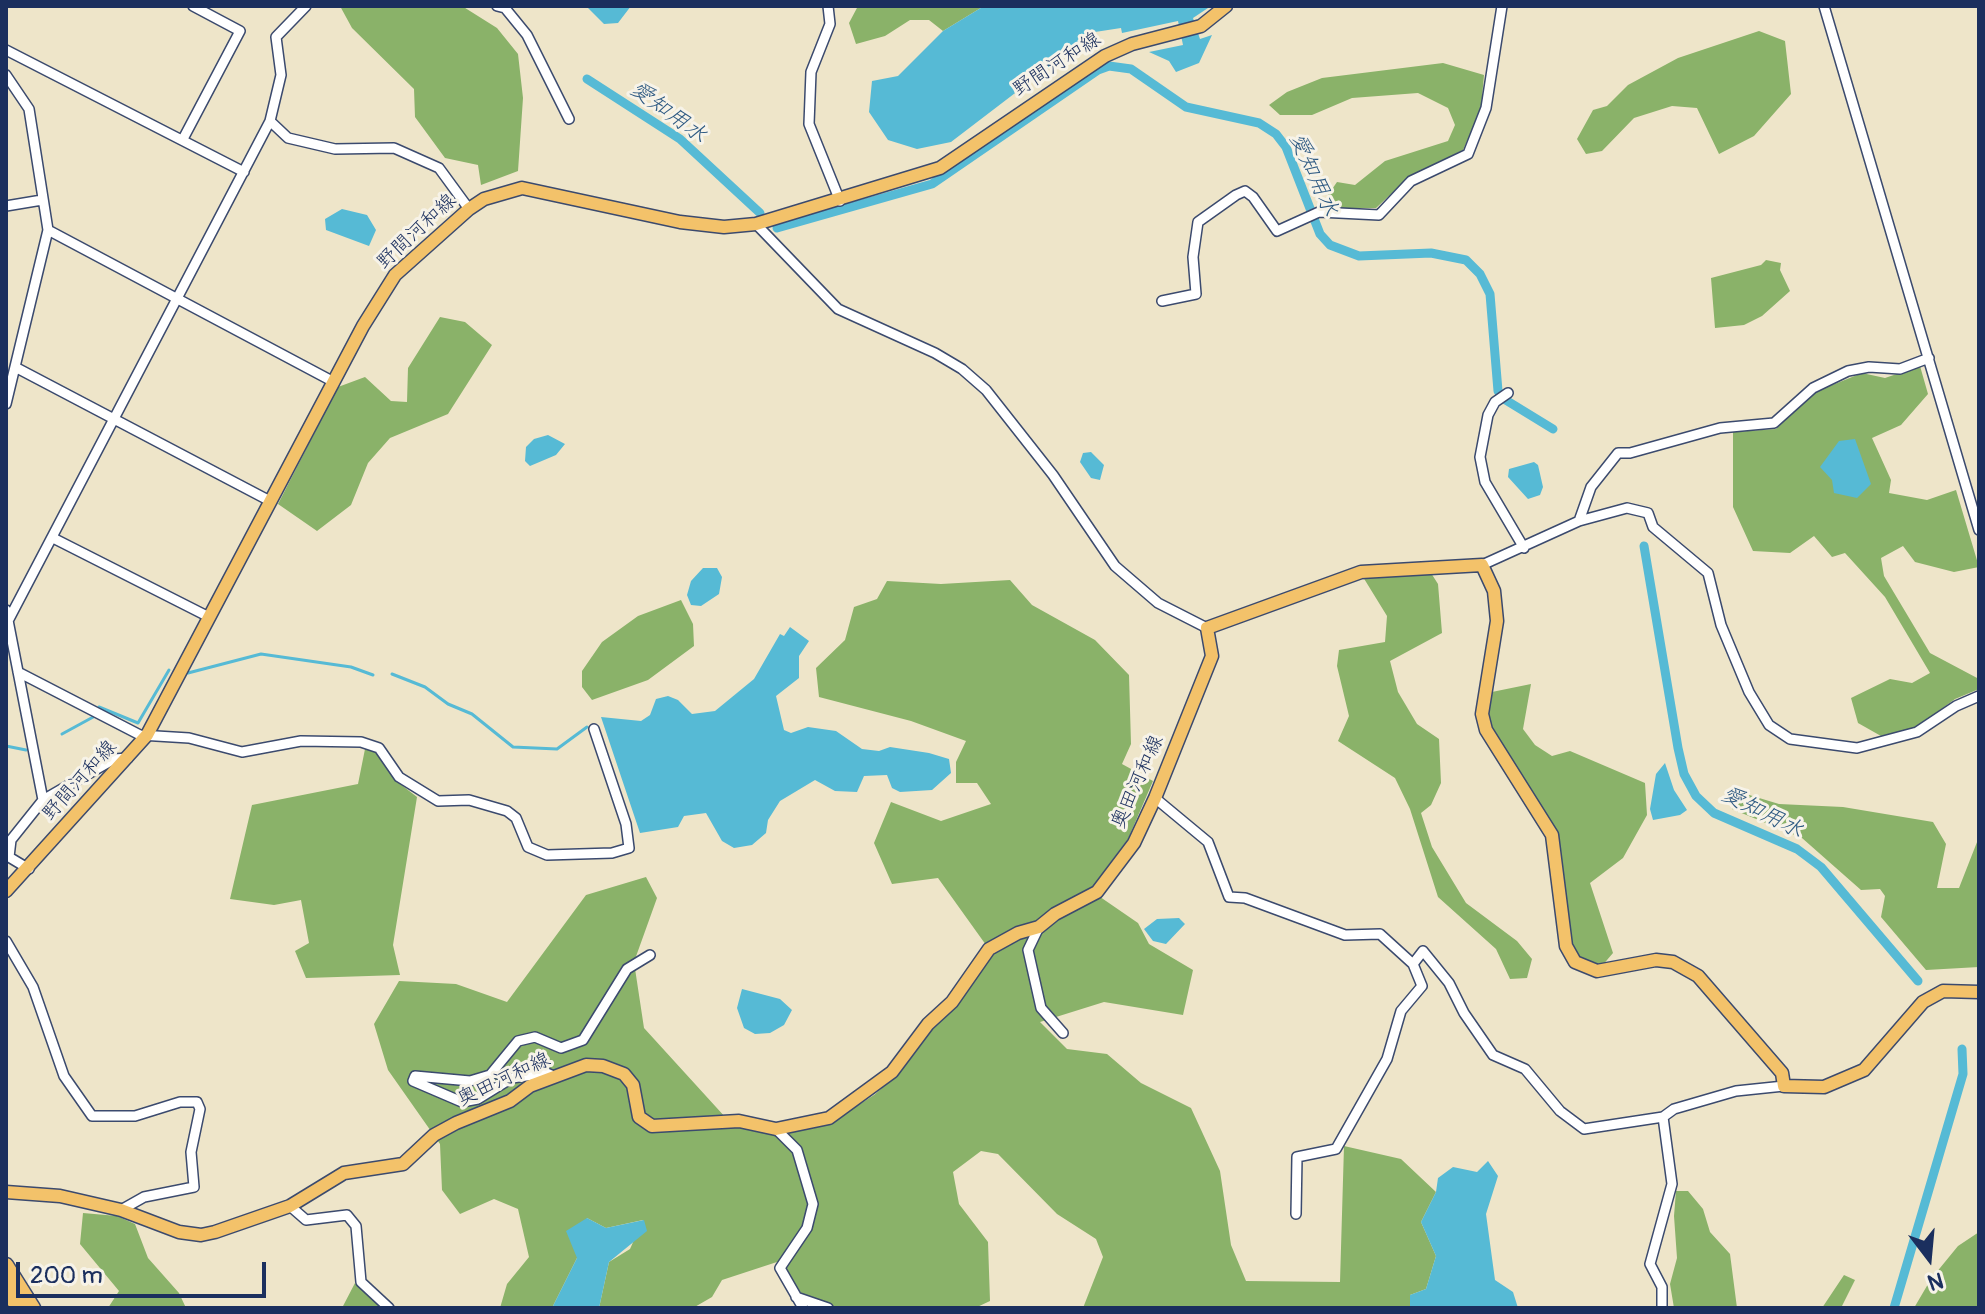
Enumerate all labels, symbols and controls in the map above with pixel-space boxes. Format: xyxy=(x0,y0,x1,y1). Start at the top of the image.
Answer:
street label: 野間河和線 xyxy=(1009,28,1105,102)
water label: 愛知用水 xyxy=(625,76,711,150)
water label: 愛知用水 xyxy=(1283,129,1343,221)
street label: 野間河和線 xyxy=(372,189,462,275)
street label: 奥田河和線 xyxy=(1107,731,1169,833)
street label: 野間河和線 xyxy=(38,736,122,826)
water label: 愛知用水 xyxy=(1717,781,1807,845)
street label: 奥田河和線 xyxy=(454,1048,554,1112)
north arrow xyxy=(1889,1218,1969,1298)
scale bar xyxy=(20,1246,270,1296)
text: 200 m xyxy=(30,1261,103,1290)
text: N xyxy=(1925,1266,1947,1297)

